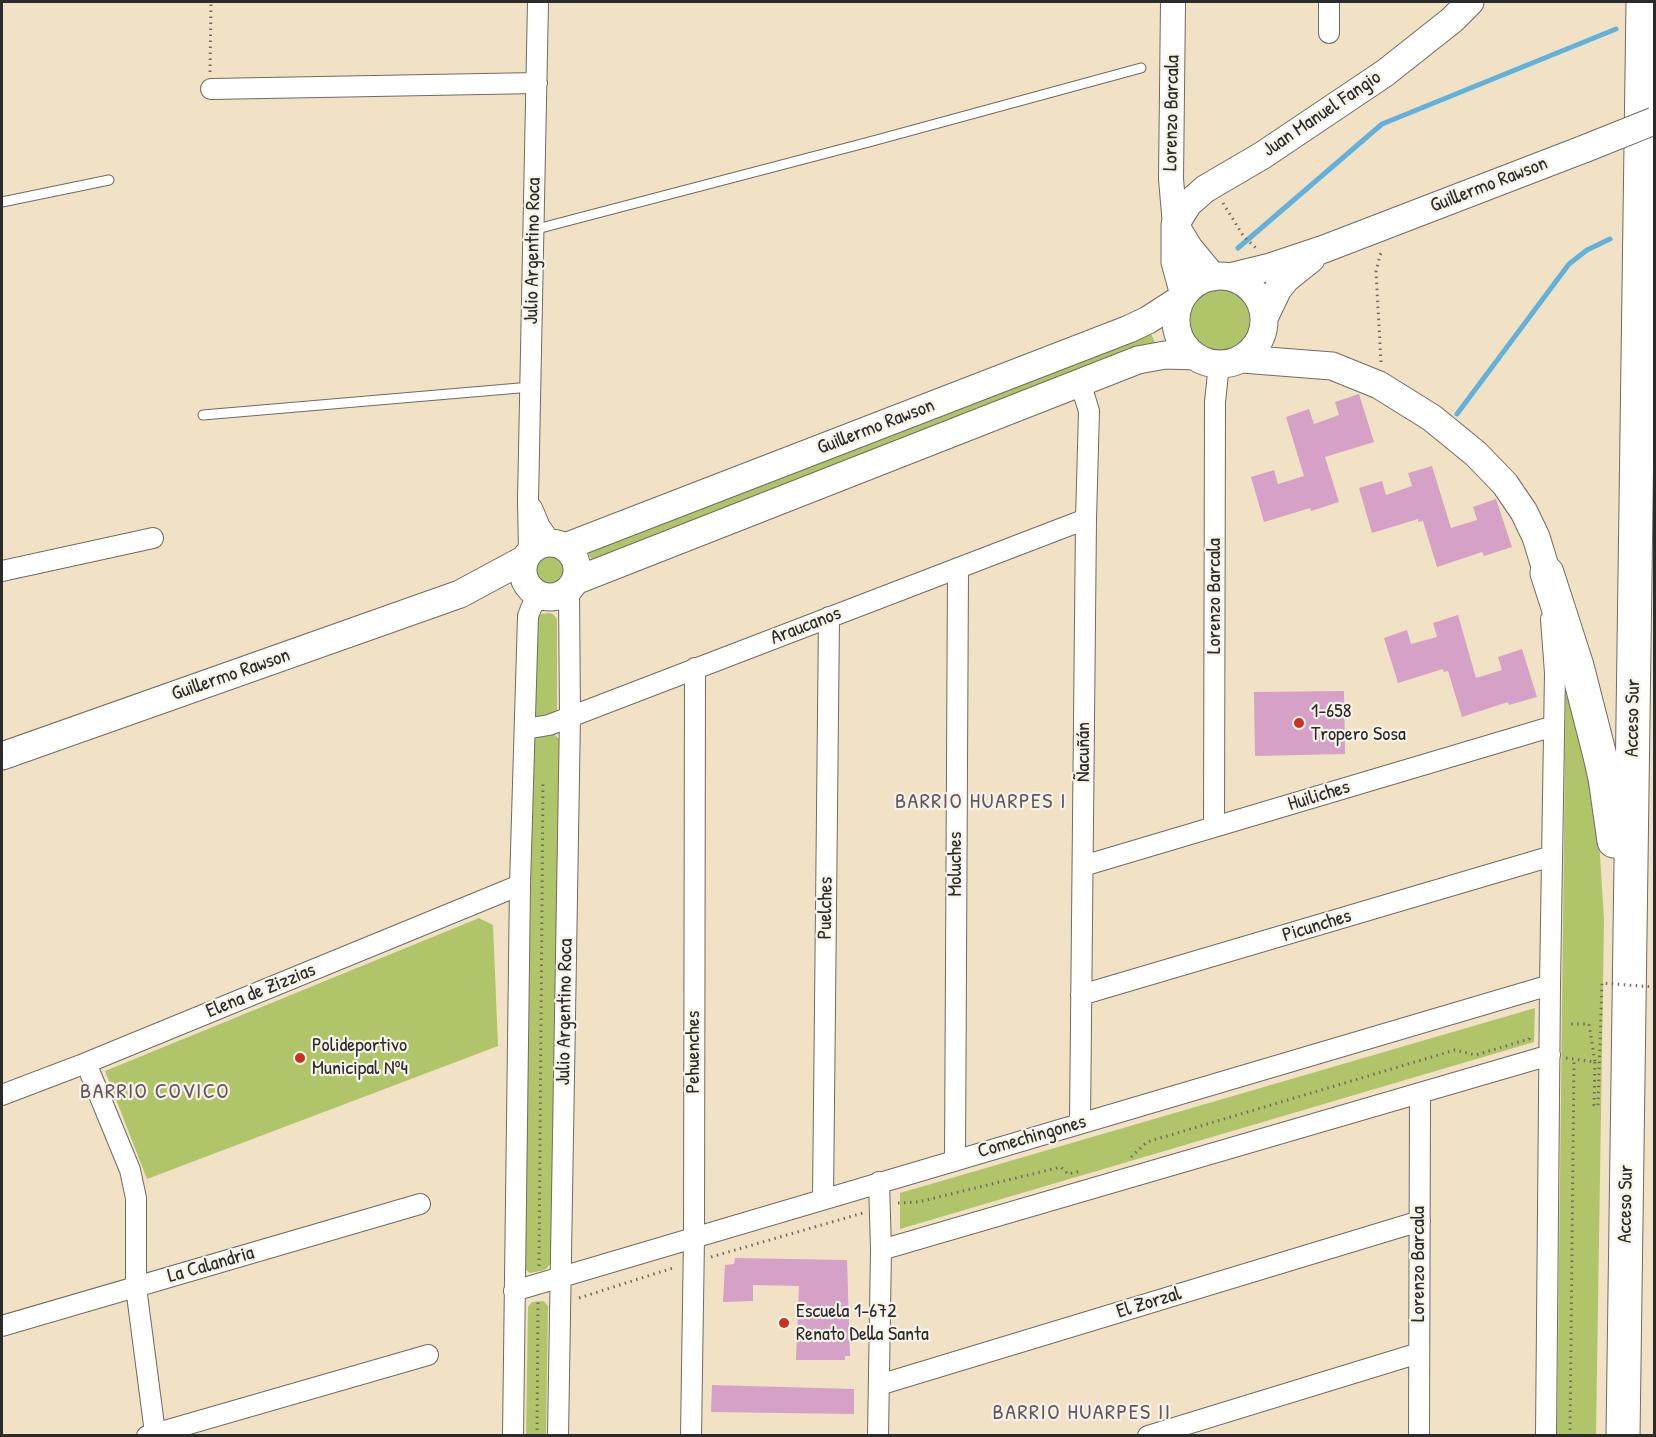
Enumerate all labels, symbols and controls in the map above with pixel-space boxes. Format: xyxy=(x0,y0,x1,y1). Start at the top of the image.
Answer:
street label: Lorenzo Barcala xyxy=(1159,55,1185,171)
street label: Juan Manuel Fangio xyxy=(1258,66,1386,162)
street label: Guillermo Rawson xyxy=(1427,152,1551,218)
street label: Julio Argentino Roca xyxy=(520,177,546,325)
street label: Guillermo Rawson xyxy=(814,394,938,460)
street label: Lorenzo Barcala xyxy=(1203,538,1227,654)
street label: Araucanos xyxy=(767,602,845,650)
street label: Guillermo Rawson xyxy=(169,644,293,706)
street label: Acceso Sur xyxy=(1620,679,1646,757)
place label: 1-658 Tropero Sosa xyxy=(1311,700,1406,747)
marker: 1-658 Tropero Sosa xyxy=(1292,716,1306,730)
street label: Ñacuñán xyxy=(1072,722,1096,782)
street label: Huiliches xyxy=(1285,775,1353,817)
district label: BARRIO HUARPES I xyxy=(895,789,1067,815)
street label: Moluches xyxy=(944,831,968,897)
street label: Puelches xyxy=(813,876,839,940)
street label: Picunches xyxy=(1280,904,1354,948)
street label: Julio Argentino Roca xyxy=(552,938,578,1086)
street label: Elena de Zizzias xyxy=(203,958,319,1024)
street label: Pehuenches xyxy=(682,1011,706,1093)
place label: Polideportivo Municipal Nº4 xyxy=(312,1034,408,1081)
marker: Polideportivo Municipal Nº4 xyxy=(293,1051,307,1065)
district label: BARRIO COVICO xyxy=(80,1079,230,1105)
street label: Comechingones xyxy=(975,1110,1089,1164)
street label: Acceso Sur xyxy=(1613,1165,1639,1243)
street label: Lorenzo Barcala xyxy=(1407,1206,1431,1322)
street label: La Calandria xyxy=(165,1241,257,1289)
street label: El Zorzal xyxy=(1114,1282,1184,1324)
place label: Escuela 1-672 Renato Della Santa xyxy=(796,1300,929,1347)
marker: Escuela 1-672 Renato Della Santa xyxy=(777,1316,791,1330)
district label: BARRIO HUARPES II xyxy=(993,1400,1171,1426)

